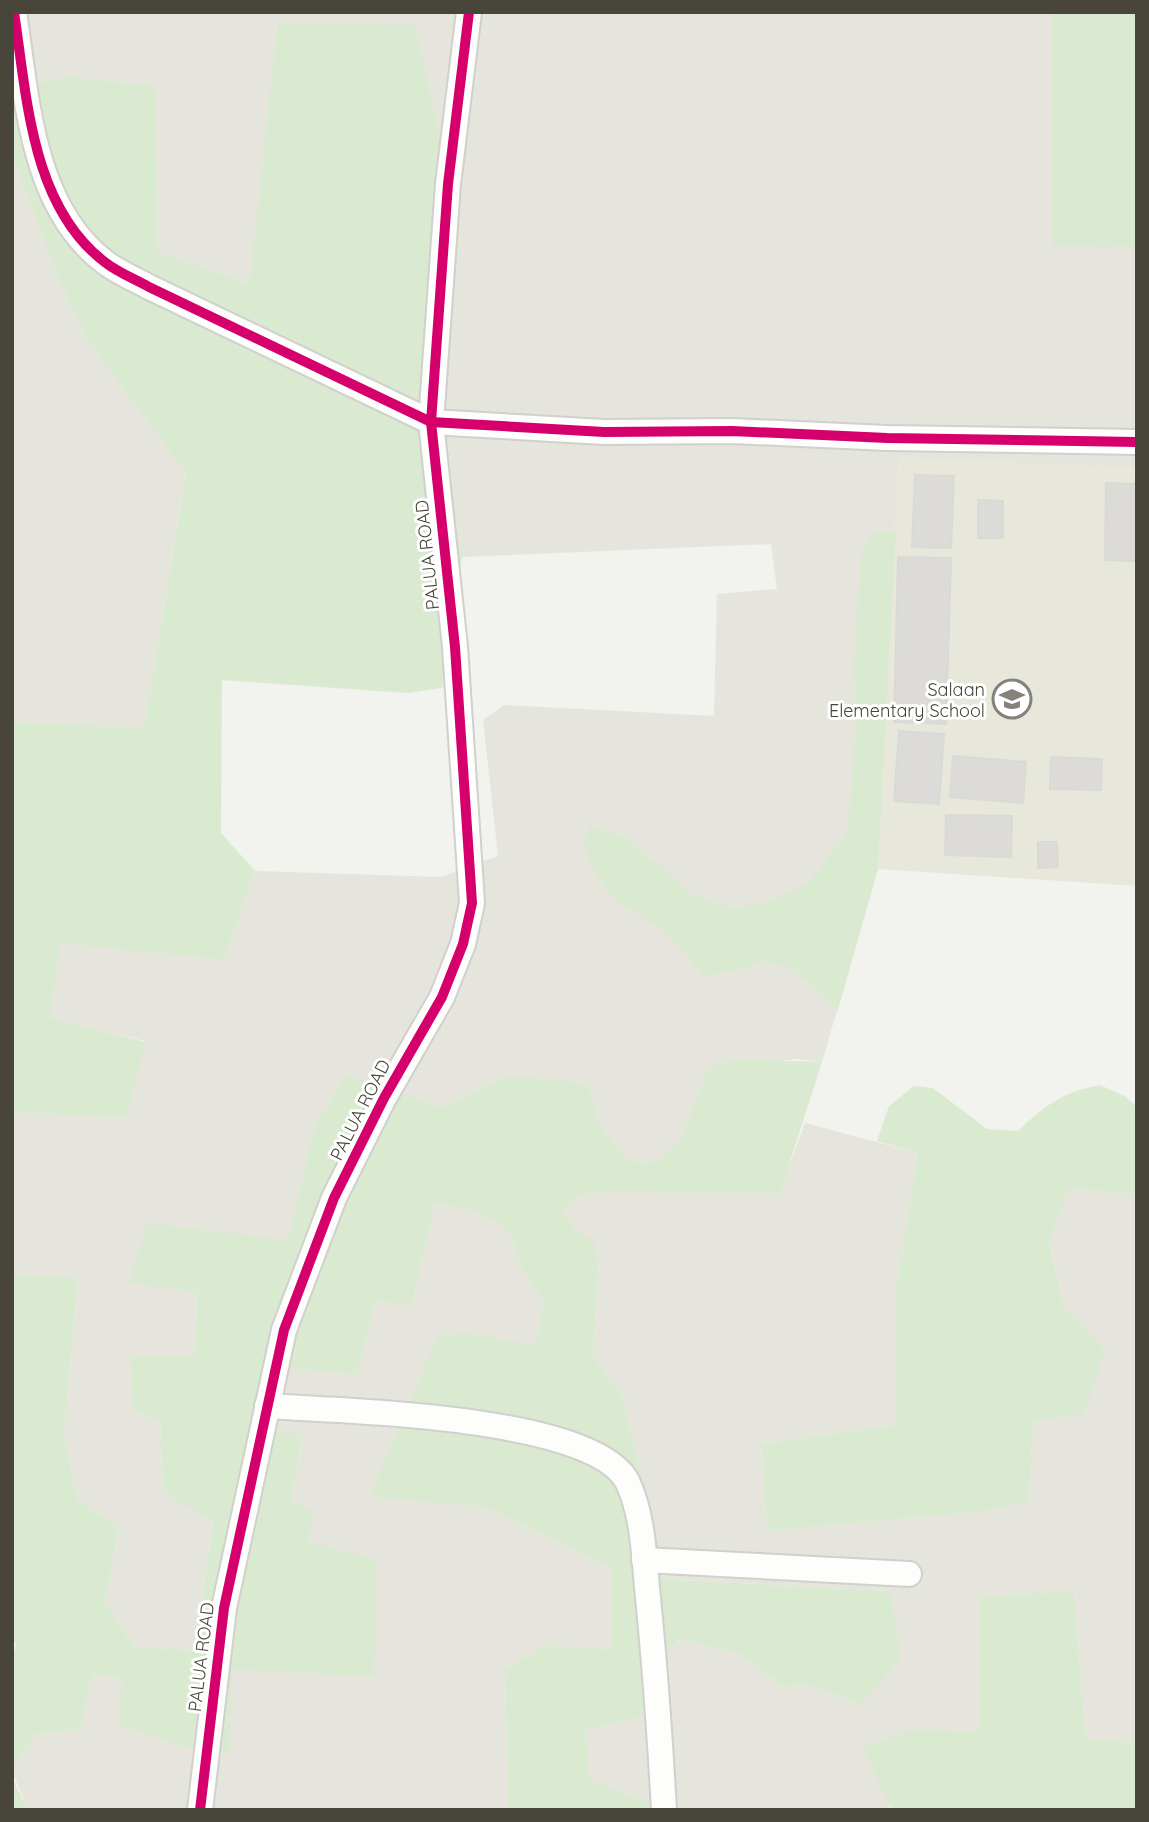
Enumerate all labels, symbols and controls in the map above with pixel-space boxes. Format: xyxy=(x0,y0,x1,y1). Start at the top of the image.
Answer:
street label: PALUA ROAD xyxy=(410,499,444,611)
place label: Salaan Elementary School xyxy=(829,678,985,722)
school or university icon: Salaan Elementary School xyxy=(991,678,1033,720)
street label: PALUA ROAD xyxy=(325,1056,395,1164)
street label: PALUA ROAD xyxy=(183,1601,219,1713)

